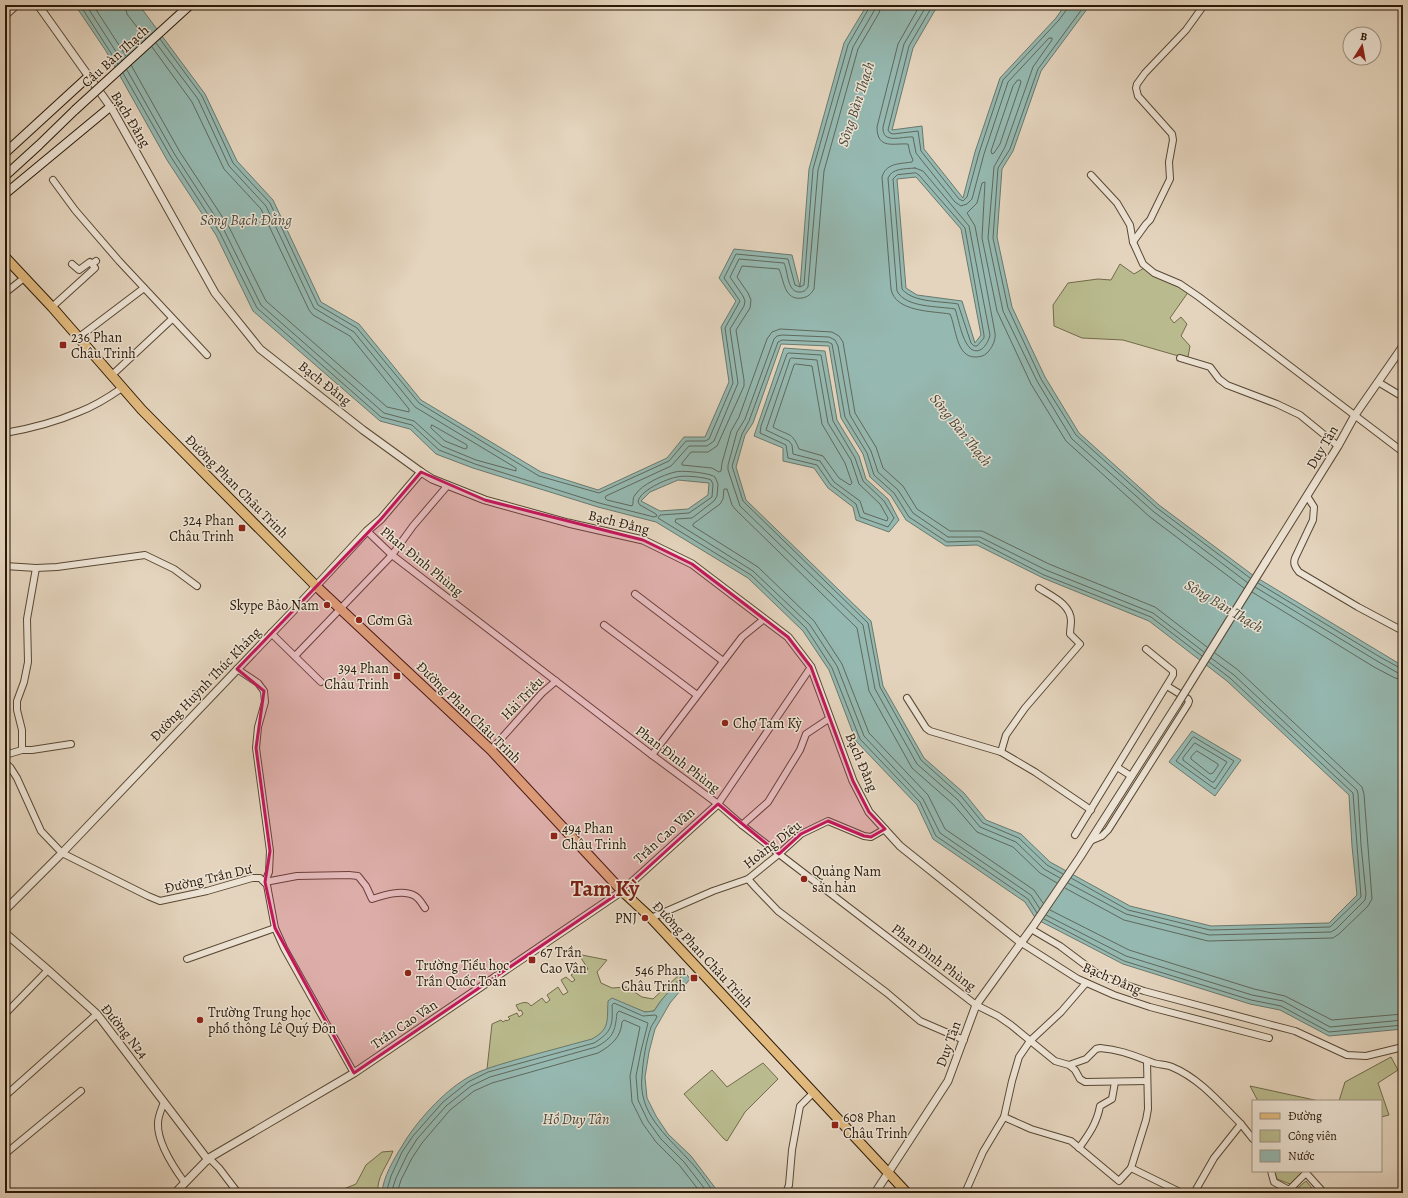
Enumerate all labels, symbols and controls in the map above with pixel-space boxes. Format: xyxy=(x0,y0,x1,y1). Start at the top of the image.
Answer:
street label: Cầu Bàn Thạch xyxy=(77,21,154,92)
north arrow xyxy=(1342,26,1382,66)
text: B xyxy=(1359,29,1369,45)
water label: Sông Bàn Thạch xyxy=(833,59,879,149)
street label: Bạch Đằng xyxy=(106,88,155,151)
water label: Sông Bạch Đằng xyxy=(200,210,292,230)
place label: 236 Phan Châu Trinh xyxy=(71,328,136,363)
marker: 236 Phan Châu Trinh xyxy=(58,340,68,350)
street label: Bạch Đằng xyxy=(294,357,355,410)
water label: Sông Bàn Thạch xyxy=(925,389,997,471)
street label: Duy Tân xyxy=(1302,422,1343,473)
street label: Đường Phan Châu Trinh xyxy=(181,430,293,543)
street label: Bạch Đằng xyxy=(586,506,651,539)
place label: 324 Phan Châu Trinh xyxy=(169,511,235,546)
street label: Phan Đình Phùng xyxy=(376,522,467,601)
marker: 324 Phan Châu Trinh xyxy=(237,523,247,533)
water label: Sông Bàn Thạch xyxy=(1181,575,1267,637)
place label: Skype Bảo Nam xyxy=(229,596,319,615)
marker: Skype Bảo Nam xyxy=(322,600,332,610)
place label: Cơm Gà xyxy=(367,611,413,630)
marker: Cơm Gà xyxy=(354,615,364,625)
street label: Đường Huỳnh Thúc Kháng xyxy=(146,623,265,746)
street label: Đường Phan Châu Trinh xyxy=(412,657,526,768)
place label: 394 Phan Châu Trinh xyxy=(324,659,390,694)
marker: 394 Phan Châu Trinh xyxy=(392,671,402,681)
street label: Hải Triều xyxy=(497,672,548,724)
place label: Chợ Tam Kỳ xyxy=(733,714,803,733)
marker: Chợ Tam Kỳ xyxy=(720,718,730,728)
street label: Phan Đình Phùng xyxy=(631,721,724,798)
street label: Bạch Đằng xyxy=(841,730,882,795)
street label: Trần Cao Vân xyxy=(630,803,699,868)
street label: Hoàng Diệu xyxy=(739,815,806,873)
place label: 494 Phan Châu Trinh xyxy=(562,819,627,854)
marker: 494 Phan Châu Trinh xyxy=(549,831,559,841)
street label: Đường Trần Dư xyxy=(162,859,254,898)
place label: Quảng Nam sản hản xyxy=(812,862,882,897)
district label: Tam Kỳ xyxy=(571,874,640,904)
marker: Quảng Nam sản hản xyxy=(799,874,809,884)
street label: Đường Phan Châu Trinh xyxy=(648,897,757,1012)
place label: PNJ xyxy=(615,909,637,928)
marker: PNJ xyxy=(640,913,650,923)
street label: Phan Đình Phùng xyxy=(887,919,980,996)
place label: 67 Trần Cao Vân xyxy=(540,943,587,978)
marker: 67 Trần Cao Vân xyxy=(527,955,537,965)
place label: Trường Tiểu học Trần Quốc Toản xyxy=(416,956,509,991)
street label: Bạch Đằng xyxy=(1079,958,1144,999)
place label: 546 Phan Châu Trinh xyxy=(621,961,687,996)
marker: Trường Tiểu học Trần Quốc Toản xyxy=(403,968,413,978)
marker: 546 Phan Châu Trinh xyxy=(689,973,699,983)
street label: Trần Cao Vân xyxy=(367,995,441,1054)
street label: Đường N24 xyxy=(97,1000,153,1063)
place label: Trường Trung học phổ thông Lê Quý Đôn xyxy=(208,1003,337,1038)
marker: Trường Trung học phổ thông Lê Quý Đôn xyxy=(195,1015,205,1025)
street label: Duy Tân xyxy=(931,1018,966,1070)
legend xyxy=(1252,1100,1382,1172)
place label: 608 Phan Châu Trinh xyxy=(843,1108,908,1143)
text: Đường xyxy=(1288,1108,1322,1124)
water label: Hồ Duy Tân xyxy=(543,1109,609,1129)
marker: 608 Phan Châu Trinh xyxy=(830,1120,840,1130)
text: Công viên xyxy=(1288,1128,1337,1144)
text: Nước xyxy=(1288,1148,1315,1164)

